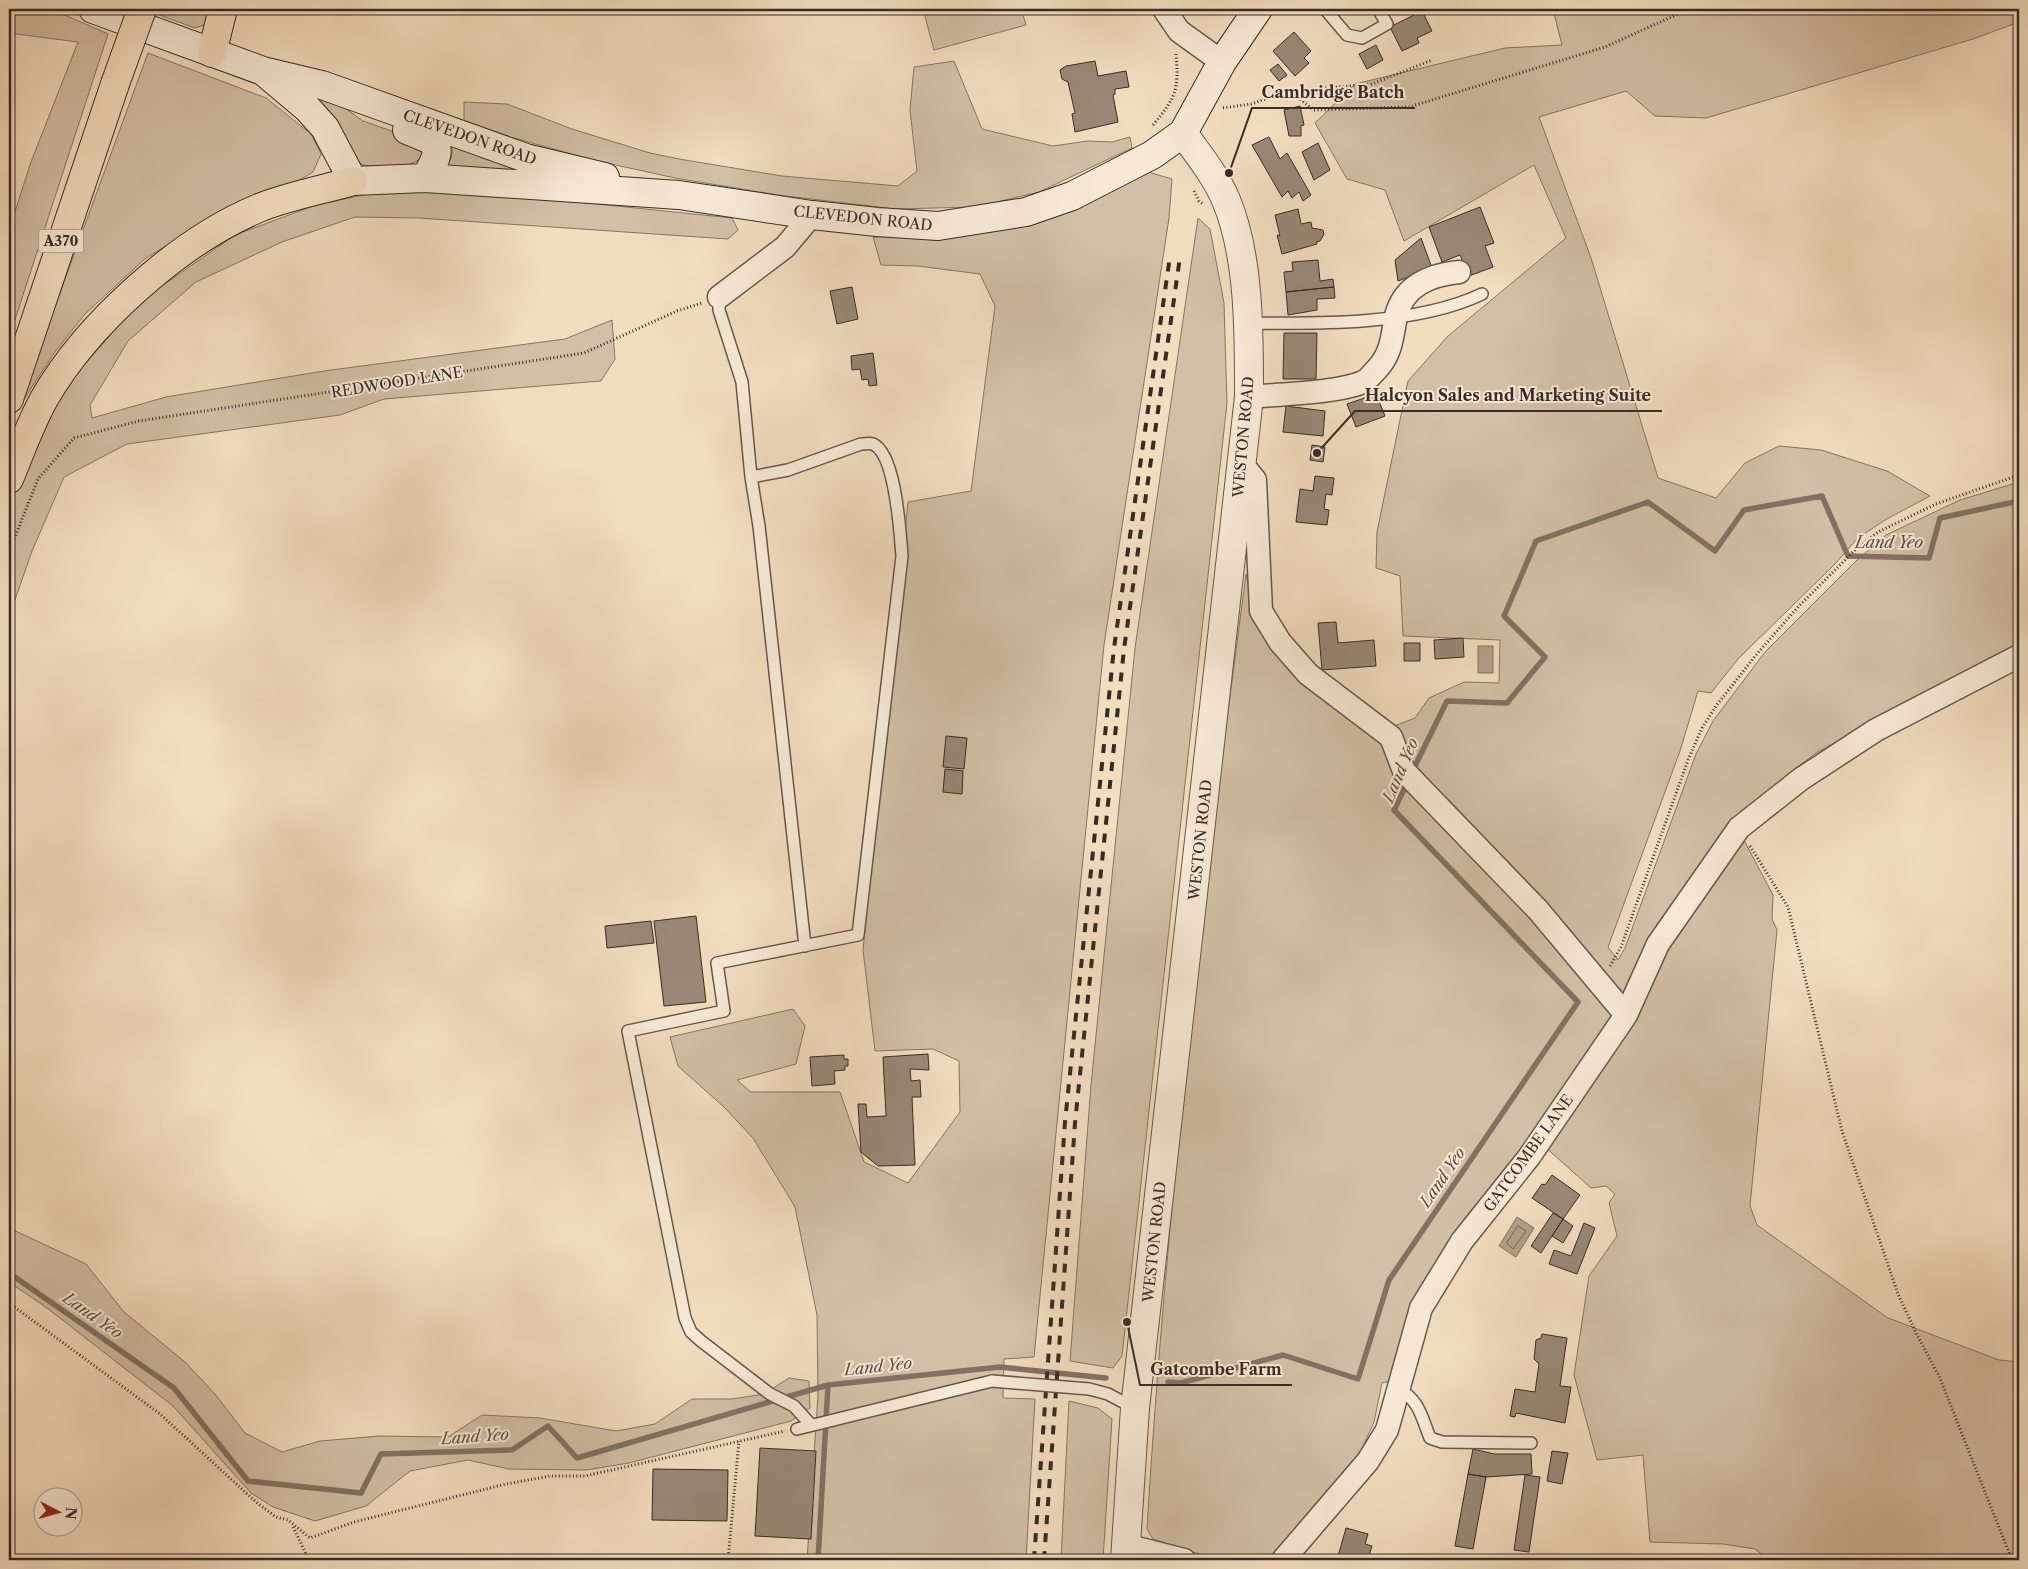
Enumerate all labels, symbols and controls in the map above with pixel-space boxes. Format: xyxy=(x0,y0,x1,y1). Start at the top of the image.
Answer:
callout: Cambridge Batch xyxy=(1252,77,1415,108)
text: Cambridge Batch xyxy=(1262,82,1404,102)
street label: CLEVEDON ROAD xyxy=(401,105,539,169)
street label: CLEVEDON ROAD xyxy=(792,201,934,235)
road number: A370 xyxy=(38,230,84,252)
street label: REDWOOD LANE xyxy=(330,362,464,402)
street label: WESTON ROAD xyxy=(1228,376,1258,499)
callout: Halcyon Sales and Marketing Suite xyxy=(1355,380,1662,411)
text: Halcyon Sales and Marketing Suite xyxy=(1365,385,1652,405)
water label: Land Yeo xyxy=(1853,532,1923,552)
water label: Land Yeo xyxy=(1377,735,1423,807)
street label: WESTON ROAD xyxy=(1184,778,1216,903)
street label: GATCOMBE LANE xyxy=(1479,1091,1577,1215)
water label: Land Yeo xyxy=(1414,1143,1469,1212)
street label: WESTON ROAD xyxy=(1138,1180,1170,1305)
water label: Land Yeo xyxy=(58,1286,127,1343)
water label: Land Yeo xyxy=(841,1352,913,1380)
callout: Gatcombe Farm xyxy=(1140,1354,1292,1385)
text: Gatcombe Farm xyxy=(1150,1359,1282,1379)
water label: Land Yeo xyxy=(438,1424,510,1448)
north arrow xyxy=(32,1486,82,1536)
text: N xyxy=(61,1506,81,1520)

